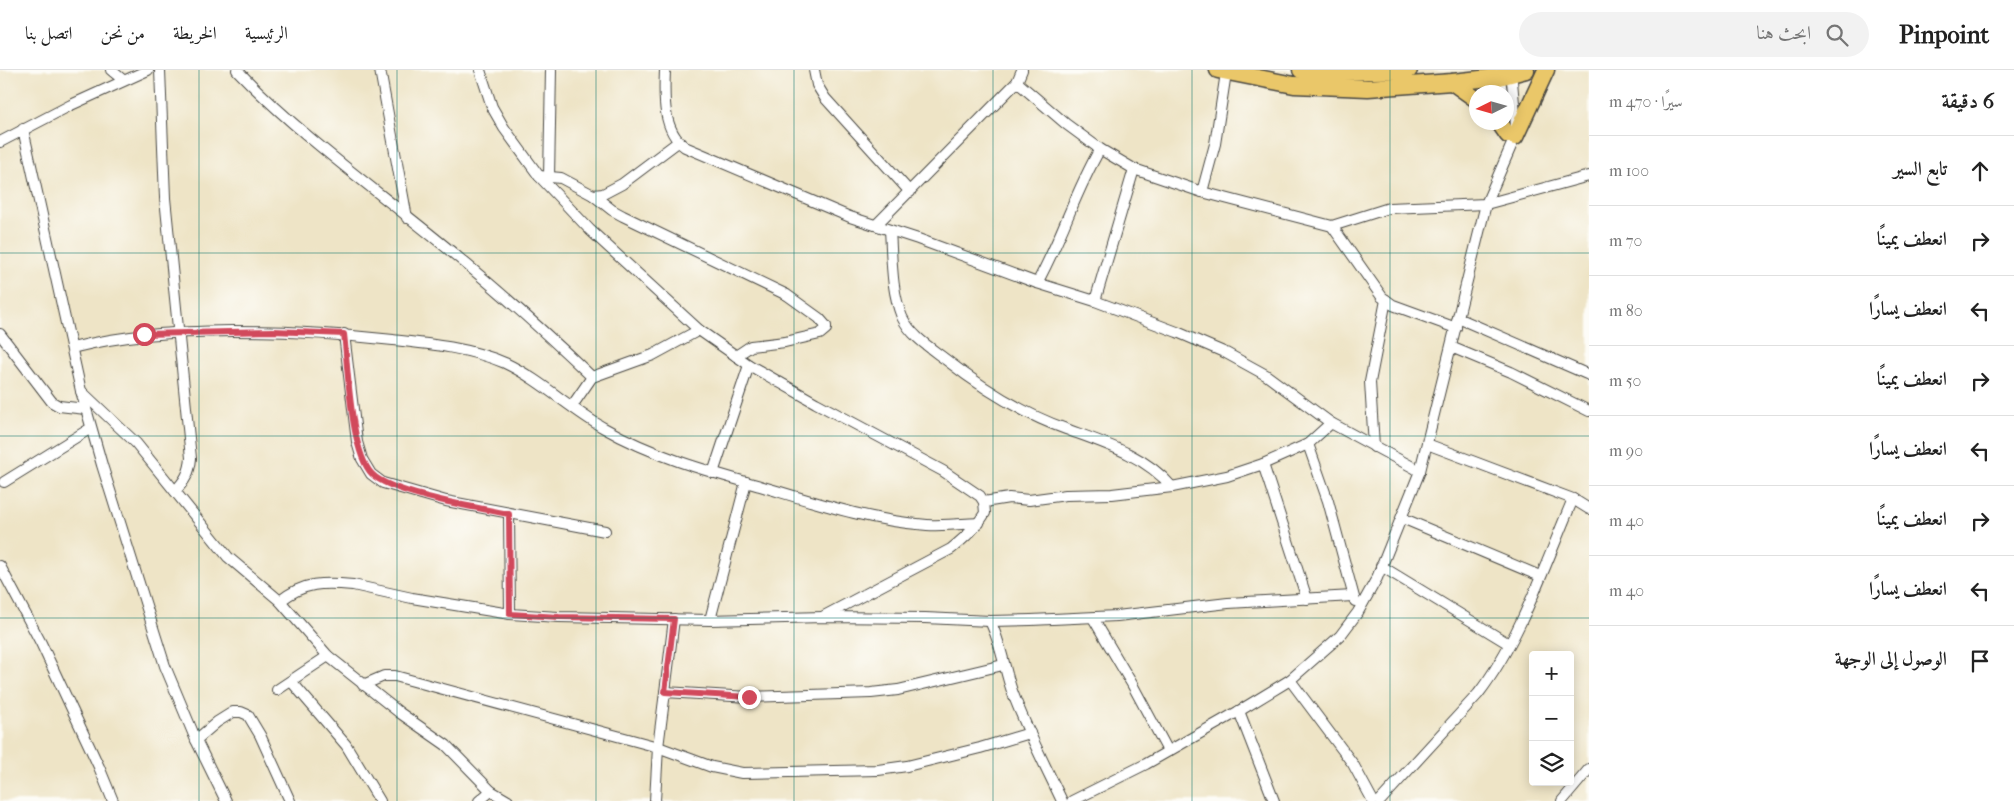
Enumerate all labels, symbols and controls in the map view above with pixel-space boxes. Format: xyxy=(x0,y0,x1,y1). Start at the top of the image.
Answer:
search box xyxy=(1519,12,1869,57)
icon: search xyxy=(1823,21,1851,49)
text: Pinpoint xyxy=(1899,21,1989,49)
text: ابحث هنا xyxy=(1756,22,1811,44)
text: اتصل بنا xyxy=(25,23,72,44)
text: من نحن xyxy=(100,23,145,44)
text: الخريطة xyxy=(173,23,217,44)
text: الرئيسية xyxy=(245,23,288,44)
north arrow xyxy=(1469,85,1514,130)
text: 6 دقيقة xyxy=(1941,89,1994,113)
text: سيرًا · 470 m xyxy=(1609,92,1683,111)
icon: ahead xyxy=(1966,157,1994,185)
text: تابع السير xyxy=(1893,158,1947,180)
text: 100 m xyxy=(1609,161,1649,180)
icon: right xyxy=(1966,227,1994,255)
text: انعطف يمينًا xyxy=(1877,228,1947,250)
text: 70 m xyxy=(1609,231,1642,250)
icon: left xyxy=(1966,297,1994,325)
text: انعطف يسارًا xyxy=(1869,298,1947,320)
text: 80 m xyxy=(1609,301,1643,320)
route start xyxy=(133,323,156,346)
icon: right xyxy=(1966,367,1994,395)
text: انعطف يمينًا xyxy=(1877,368,1947,390)
text: 50 m xyxy=(1609,371,1641,390)
icon: left xyxy=(1966,437,1994,465)
text: انعطف يسارًا xyxy=(1869,438,1947,460)
text: 90 m xyxy=(1609,441,1643,460)
icon: right xyxy=(1966,507,1994,535)
text: انعطف يمينًا xyxy=(1877,508,1947,530)
text: 40 m xyxy=(1609,511,1644,530)
icon: left xyxy=(1966,577,1994,605)
text: انعطف يسارًا xyxy=(1869,578,1947,600)
text: 40 m xyxy=(1609,581,1644,600)
icon: arrive xyxy=(1966,647,1994,675)
text: الوصول إلى الوجهة xyxy=(1835,648,1947,670)
map controls xyxy=(1529,651,1574,786)
button: + xyxy=(1529,651,1574,696)
route end xyxy=(738,686,761,709)
button: − xyxy=(1529,696,1574,741)
button: layers xyxy=(1529,741,1574,786)

